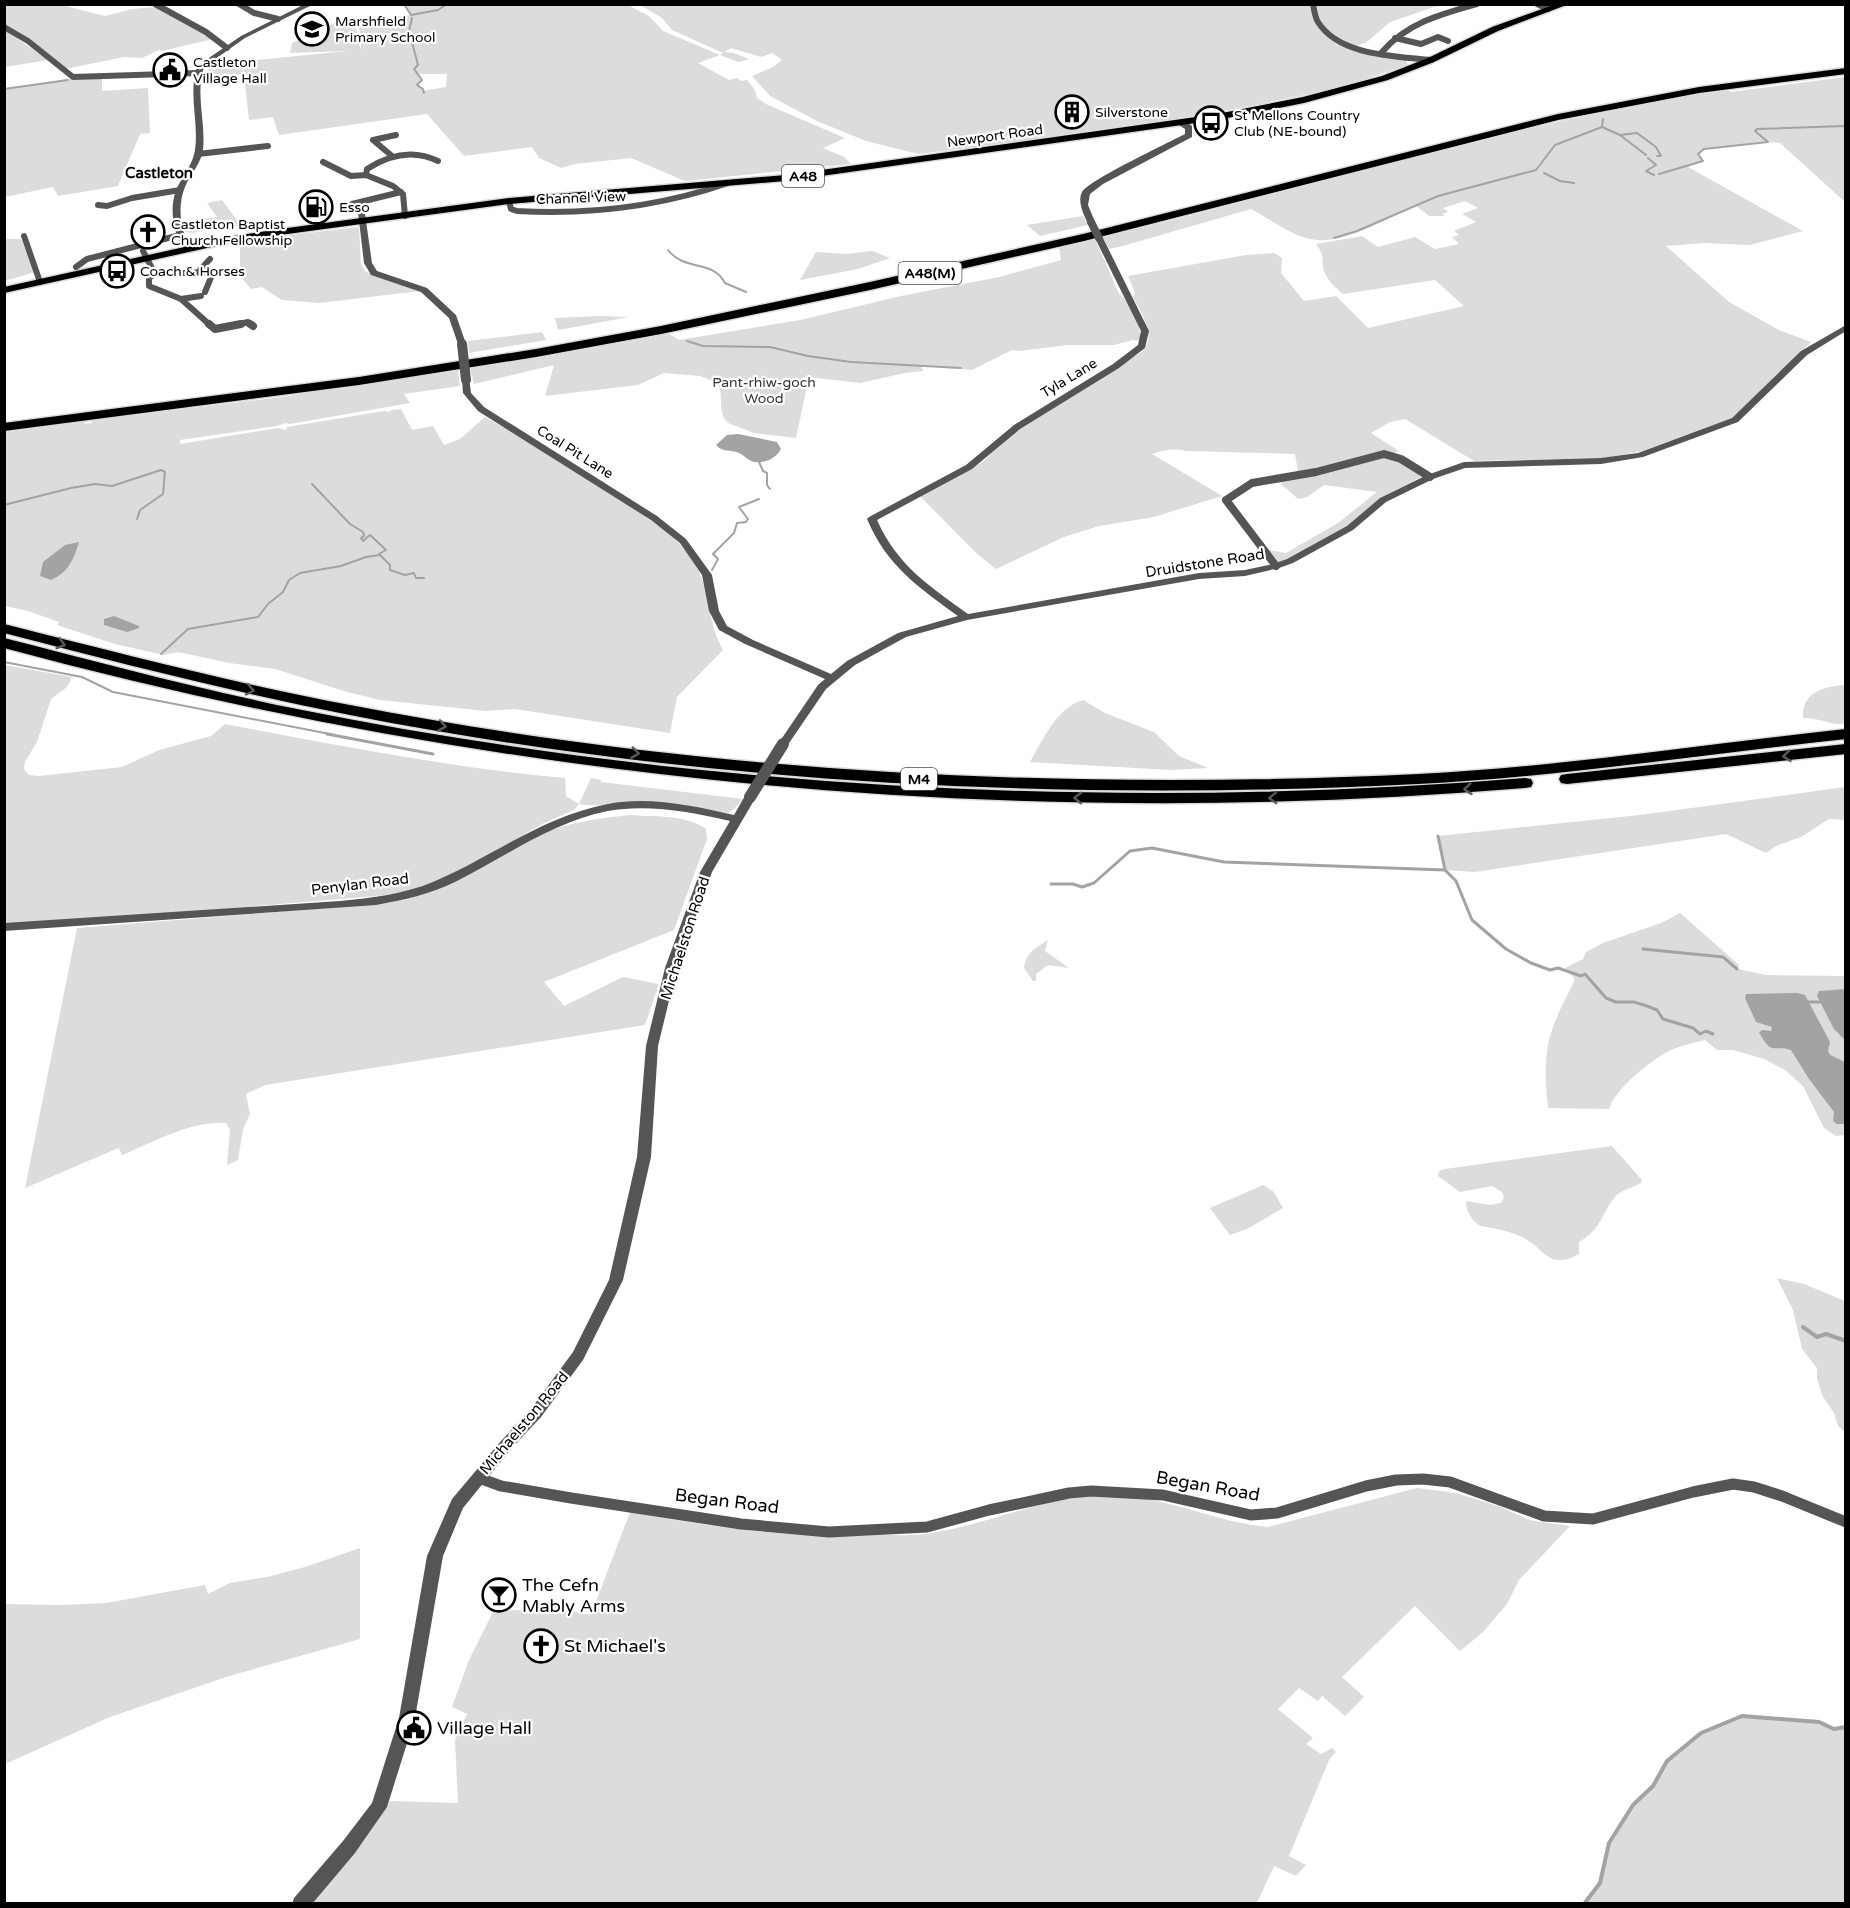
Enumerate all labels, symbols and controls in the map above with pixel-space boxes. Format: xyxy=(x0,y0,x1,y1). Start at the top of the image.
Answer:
school or university icon: Marshfield Primary School xyxy=(294,11,330,47)
place label: Marshfield Primary School xyxy=(335,13,436,46)
public building icon: Castleton Village Hall xyxy=(152,52,188,88)
place label: Castleton Village Hall xyxy=(193,54,267,87)
building icon: Silverstone xyxy=(1054,94,1090,130)
place label: Silverstone xyxy=(1095,104,1168,121)
bus stop icon: St Mellons Country Club (NE-bound) xyxy=(1193,105,1229,141)
place label: St Mellons Country Club (NE-bound) xyxy=(1234,107,1361,140)
street label: Newport Road xyxy=(946,121,1044,151)
district label: Castleton xyxy=(125,164,193,182)
road number: A48 xyxy=(782,165,824,187)
street label: Channel View xyxy=(536,188,626,208)
fuel station icon: Esso xyxy=(298,189,334,225)
place label: Esso xyxy=(339,199,370,216)
church icon: Castleton Baptist Church Fellowship xyxy=(130,214,166,250)
place label: Castleton Baptist Church Fellowship xyxy=(171,216,293,249)
bus stop icon: Coach & Horses xyxy=(99,253,135,289)
road number: A48(M) xyxy=(898,262,962,284)
place label: Coach & Horses xyxy=(140,263,245,280)
street label: Tyla Lane xyxy=(1038,355,1100,401)
park label: Pant-rhiw-goch Wood xyxy=(712,374,816,407)
street label: Coal Pit Lane xyxy=(534,422,617,482)
street label: Druidstone Road xyxy=(1144,545,1266,581)
one-way arrow xyxy=(55,637,66,649)
one-way arrow xyxy=(245,682,255,695)
one-way arrow xyxy=(437,719,447,731)
one-way arrow xyxy=(630,747,639,759)
one-way arrow xyxy=(1783,749,1792,762)
road number: M4 xyxy=(901,768,937,790)
one-way arrow xyxy=(1464,782,1473,795)
one-way arrow xyxy=(1074,792,1083,805)
one-way arrow xyxy=(1269,792,1278,805)
street label: Penylan Road xyxy=(310,869,410,899)
street label: Michaelston Road xyxy=(657,874,713,1002)
street label: Michaelston Road xyxy=(476,1368,572,1478)
street label: Began Road xyxy=(1154,1466,1262,1506)
street label: Began Road xyxy=(674,1484,780,1518)
place label: The Cefn Mably Arms xyxy=(522,1574,625,1617)
bar icon: The Cefn Mably Arms xyxy=(481,1577,517,1613)
church icon: St Michael's xyxy=(523,1628,559,1664)
place label: St Michael's xyxy=(564,1635,666,1657)
public building icon: Village Hall xyxy=(396,1710,432,1746)
place label: Village Hall xyxy=(437,1717,532,1739)

